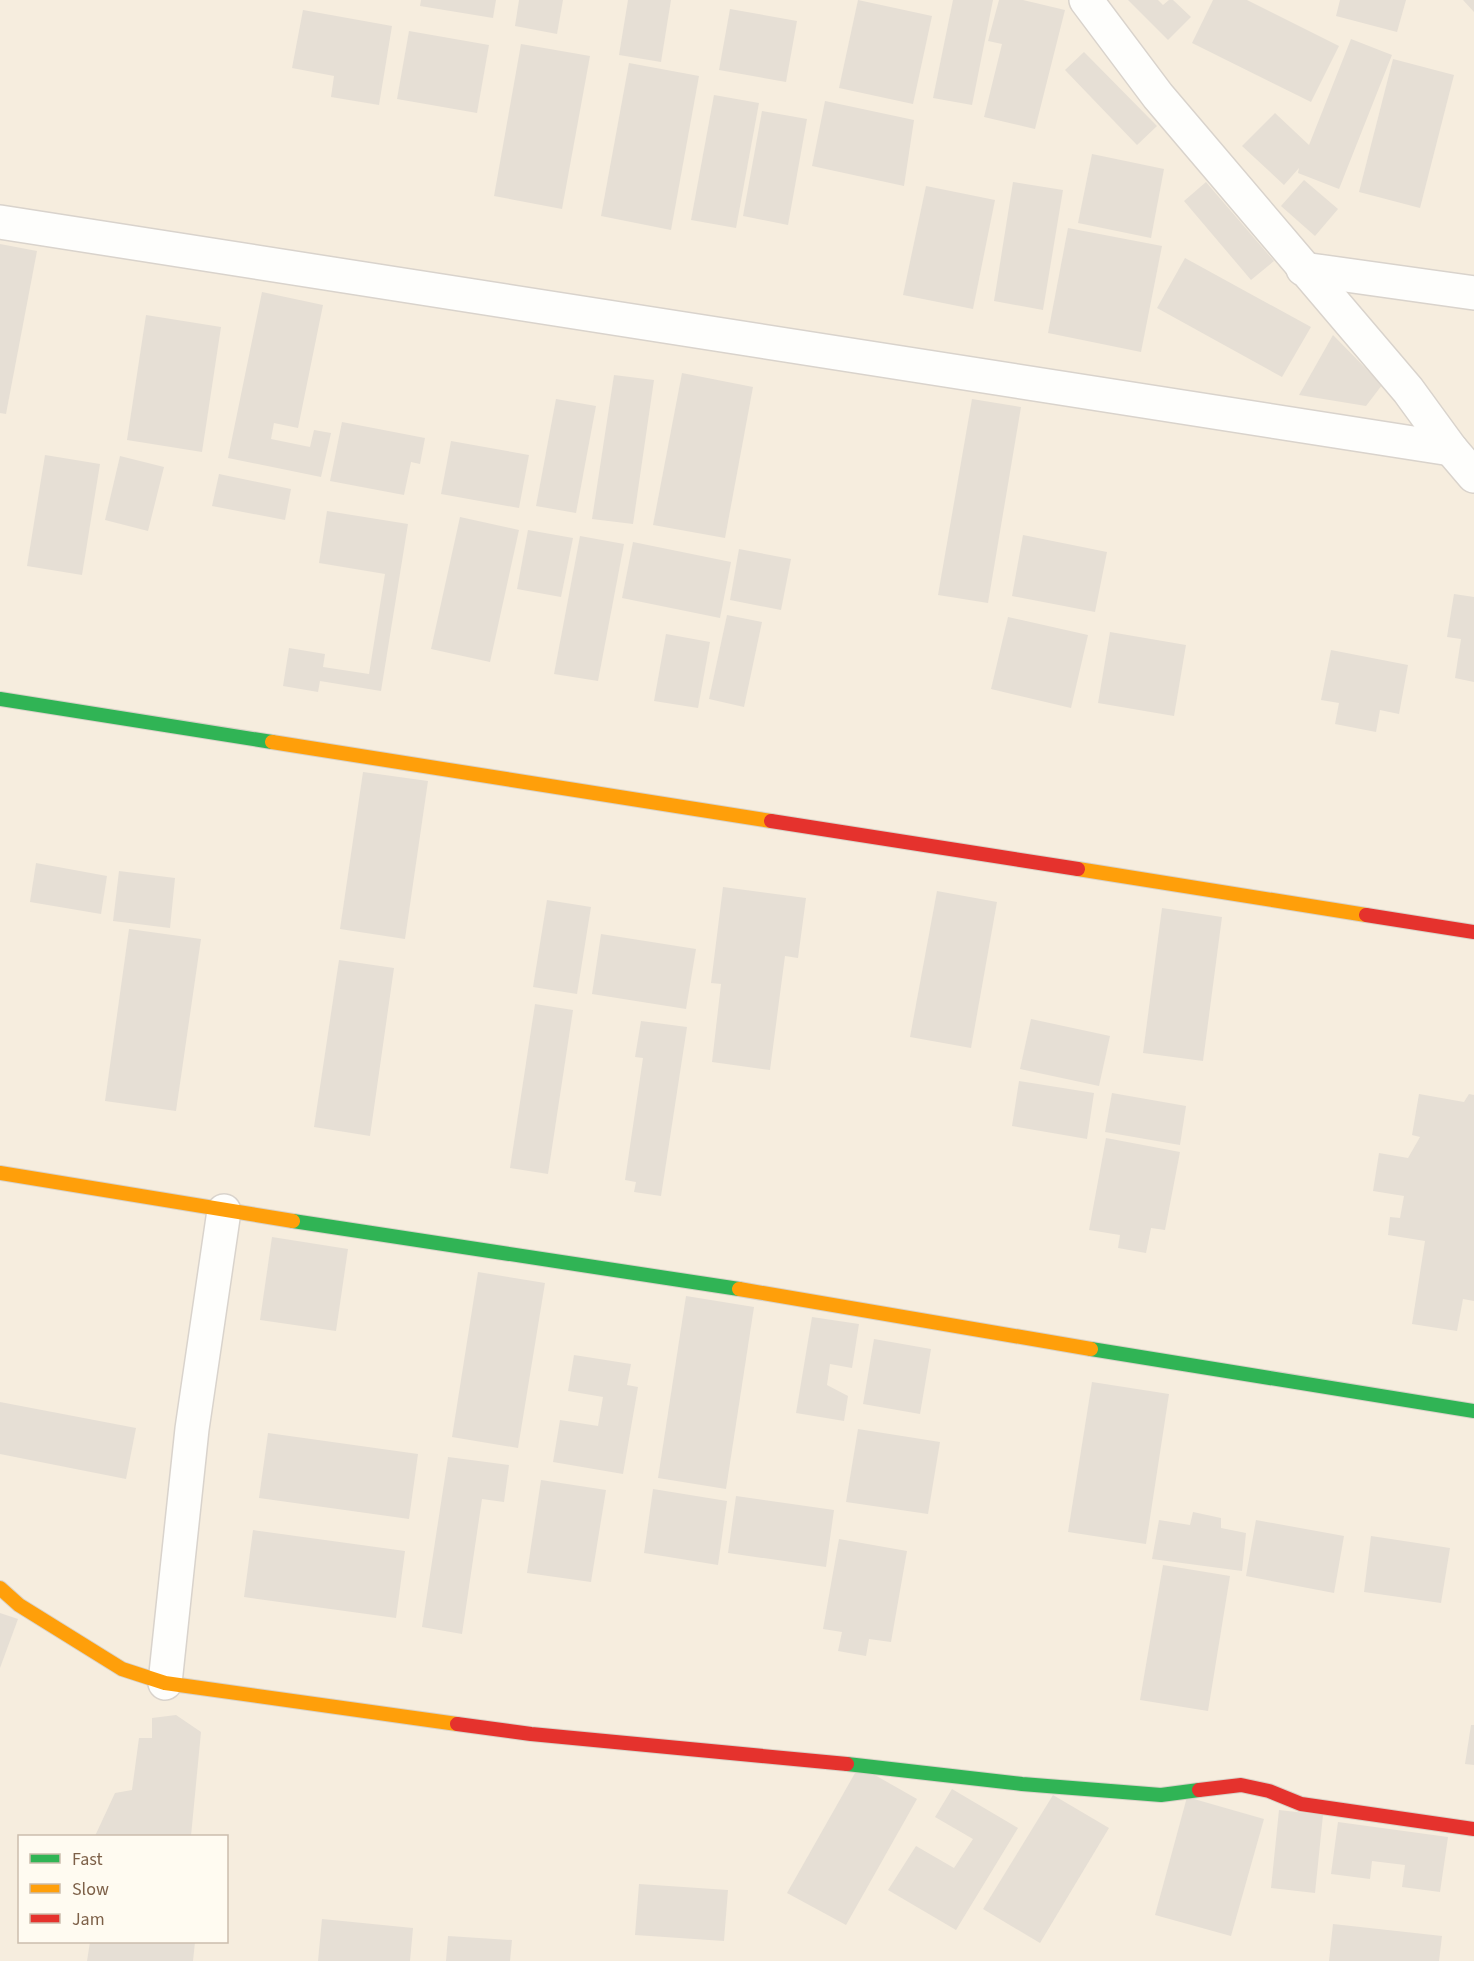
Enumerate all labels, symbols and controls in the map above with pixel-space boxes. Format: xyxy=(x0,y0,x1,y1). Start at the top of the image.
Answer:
legend xyxy=(18,1835,228,1943)
text: Fast xyxy=(72,1847,103,1872)
text: Slow xyxy=(72,1877,109,1902)
text: Jam xyxy=(72,1907,105,1932)

